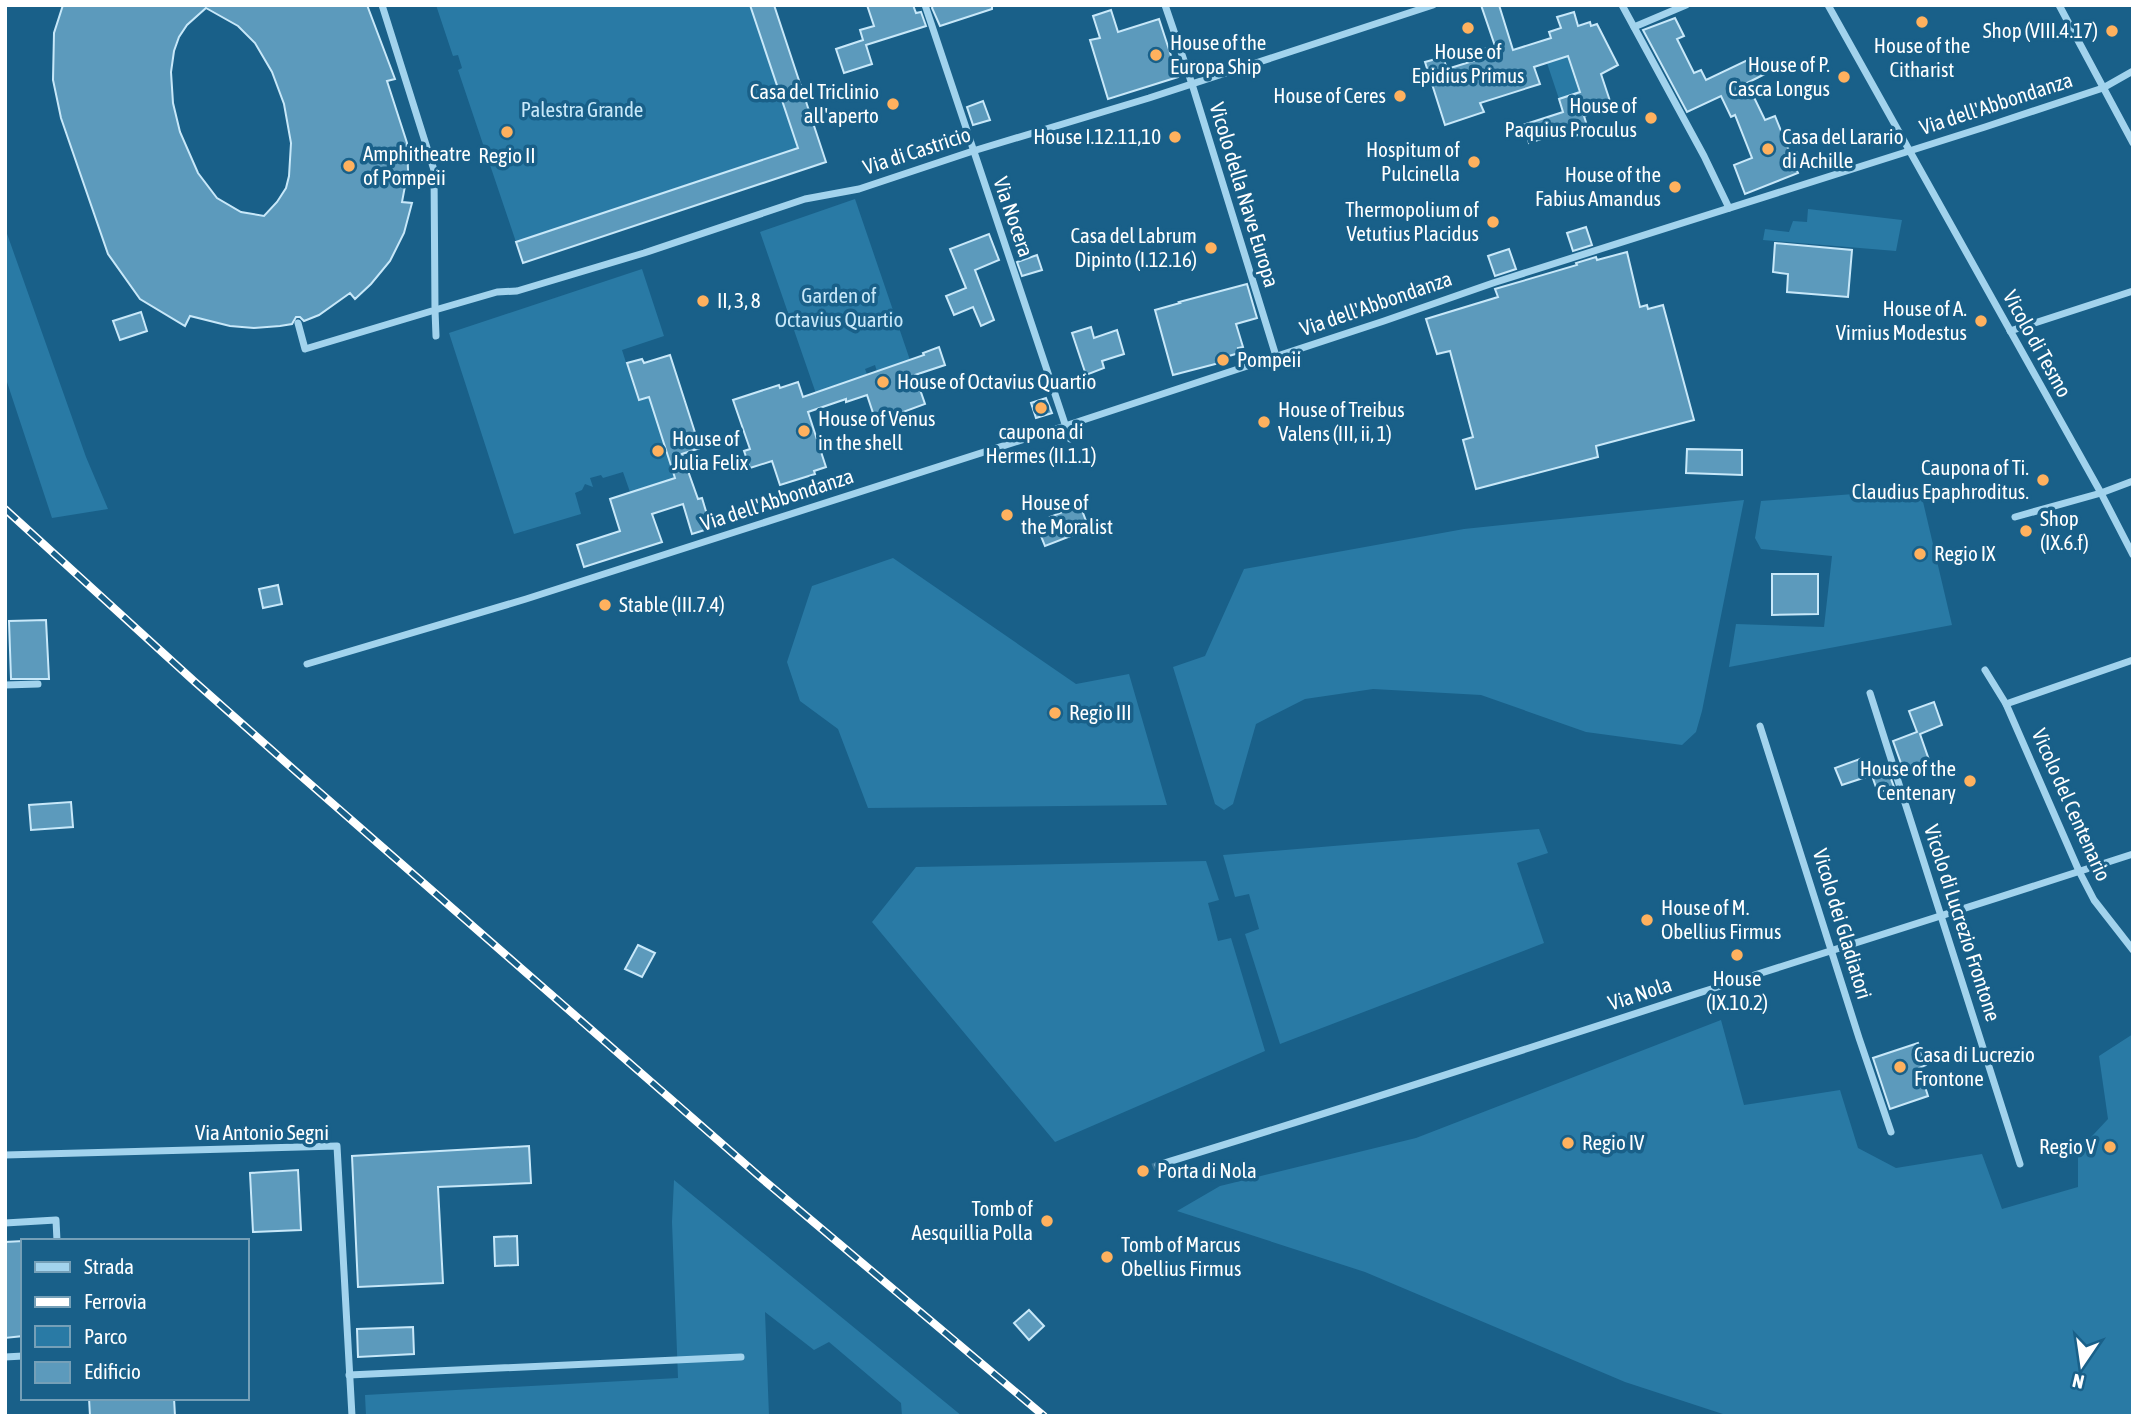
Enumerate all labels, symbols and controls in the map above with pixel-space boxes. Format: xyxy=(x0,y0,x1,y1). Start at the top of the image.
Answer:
marker: House of the Citharist xyxy=(1914,14,1930,30)
place label: Shop (VIII.4.17) xyxy=(1983,18,2098,42)
marker: House of Epidius Primus xyxy=(1460,20,1476,36)
marker: Shop (VIII.4.17) xyxy=(2104,23,2120,39)
place label: House of the Europa Ship xyxy=(1170,30,1266,78)
place label: House of the Citharist xyxy=(1874,33,1970,81)
place label: House of Epidius Primus xyxy=(1412,39,1524,87)
marker: House of the Europa Ship xyxy=(1148,47,1164,63)
place label: House of P. Casca Longus xyxy=(1728,52,1830,100)
street label: Via dell'Abbondanza xyxy=(1916,67,2075,139)
marker: House of P. Casca Longus xyxy=(1836,69,1852,85)
place label: Casa del Triclinio all'aperto xyxy=(750,79,879,127)
place label: House of Ceres xyxy=(1273,83,1386,107)
marker: House of Ceres xyxy=(1392,88,1408,104)
place label: House of Paquius Proculus xyxy=(1505,93,1637,141)
marker: Casa del Triclinio all'aperto xyxy=(885,96,901,112)
park label: Palestra Grande xyxy=(521,97,643,121)
street label: Vicolo della Nave Europa xyxy=(1205,99,1285,290)
marker: House of Paquius Proculus xyxy=(1643,110,1659,126)
street label: Via di Castricio xyxy=(860,121,973,179)
marker: Regio II xyxy=(499,124,515,140)
place label: House I.12.11,10 xyxy=(1033,124,1161,148)
place label: Casa del Larario di Achille xyxy=(1782,124,1904,172)
marker: House I.12.11,10 xyxy=(1167,129,1183,145)
place label: Hospitum of Pulcinella xyxy=(1366,137,1460,185)
place label: Amphitheatre of Pompeii xyxy=(363,141,471,189)
marker: Casa del Larario di Achille xyxy=(1760,141,1776,157)
place label: Regio II xyxy=(478,143,536,167)
marker: Hospitum of Pulcinella xyxy=(1466,154,1482,170)
marker: Amphitheatre of Pompeii xyxy=(341,158,357,174)
place label: House of the Fabius Amandus xyxy=(1535,162,1661,210)
street label: Via Nocera xyxy=(989,174,1039,260)
marker: House of the Fabius Amandus xyxy=(1667,179,1683,195)
place label: Thermopolium of Vetutius Placidus xyxy=(1345,197,1479,245)
marker: Thermopolium of Vetutius Placidus xyxy=(1485,214,1501,230)
place label: Casa del Labrum Dipinto (I.12.16) xyxy=(1070,223,1197,271)
marker: Casa del Labrum Dipinto (I.12.16) xyxy=(1203,240,1219,256)
street label: Via dell'Abbondanza xyxy=(1296,266,1455,340)
park label: Garden of Octavius Quartio xyxy=(775,283,903,331)
street label: Vicolo di Tesmo xyxy=(1999,286,2077,401)
place label: II, 3, 8 xyxy=(717,288,761,312)
marker: II, 3, 8 xyxy=(695,293,711,309)
place label: House of A. Virnius Modestus xyxy=(1836,296,1967,344)
marker: House of A. Virnius Modestus xyxy=(1973,313,1989,329)
place label: Pompeii xyxy=(1237,347,1301,371)
marker: Pompeii xyxy=(1215,352,1231,368)
place label: House of Octavius Quartio xyxy=(897,369,1096,393)
marker: House of Octavius Quartio xyxy=(875,374,891,390)
place label: House of Treibus Valens (III, ii, 1) xyxy=(1278,397,1405,445)
marker: caupona di Hermes (II.1.1) xyxy=(1033,400,1049,416)
place label: House of Venus in the shell xyxy=(818,406,936,454)
marker: House of Treibus Valens (III, ii, 1) xyxy=(1256,414,1272,430)
place label: caupona di Hermes (II.1.1) xyxy=(986,419,1096,467)
marker: House of Venus in the shell xyxy=(796,423,812,439)
place label: House of Julia Felix xyxy=(672,426,749,474)
marker: House of Julia Felix xyxy=(650,443,666,459)
place label: Caupona of Ti. Claudius Epaphroditus. xyxy=(1852,455,2029,503)
street label: Via dell'Abbondanza xyxy=(697,463,856,535)
marker: Caupona of Ti. Claudius Epaphroditus. xyxy=(2035,472,2051,488)
place label: House of the Moralist xyxy=(1021,490,1113,538)
place label: Shop (IX.6.f) xyxy=(2040,506,2089,554)
marker: House of the Moralist xyxy=(999,507,1015,523)
marker: Shop (IX.6.f) xyxy=(2018,523,2034,539)
place label: Regio IX xyxy=(1934,541,1996,565)
marker: Regio IX xyxy=(1912,546,1928,562)
place label: Stable (III.7.4) xyxy=(619,592,725,616)
marker: Stable (III.7.4) xyxy=(597,597,613,613)
place label: Regio III xyxy=(1069,700,1132,724)
marker: Regio III xyxy=(1047,705,1063,721)
street label: Vicolo del Centenario xyxy=(2028,725,2116,884)
place label: House of the Centenary xyxy=(1860,756,1956,804)
marker: House of the Centenary xyxy=(1962,773,1978,789)
street label: Vicolo di Lucrezio Frontone xyxy=(1920,821,2006,1024)
street label: Vicolo dei Gladiatori xyxy=(1809,846,1877,1002)
place label: House of M. Obellius Firmus xyxy=(1661,895,1781,943)
marker: House of M. Obellius Firmus xyxy=(1639,912,1655,928)
marker: House (IX.10.2) xyxy=(1729,947,1745,963)
place label: House (IX.10.2) xyxy=(1706,966,1768,1014)
street label: Via Nola xyxy=(1605,972,1674,1015)
place label: Casa di Lucrezio Frontone xyxy=(1914,1042,2035,1090)
marker: Casa di Lucrezio Frontone xyxy=(1892,1059,1908,1075)
street label: Via Antonio Segni xyxy=(195,1120,329,1144)
place label: Regio IV xyxy=(1582,1130,1645,1154)
place label: Regio V xyxy=(2039,1134,2097,1158)
marker: Regio IV xyxy=(1560,1135,1576,1151)
marker: Regio V xyxy=(2102,1139,2118,1155)
place label: Porta di Nola xyxy=(1157,1158,1257,1182)
marker: Porta di Nola xyxy=(1135,1163,1151,1179)
place label: Tomb of Aesquillia Polla xyxy=(911,1196,1033,1244)
marker: Tomb of Aesquillia Polla xyxy=(1039,1213,1055,1229)
place label: Tomb of Marcus Obellius Firmus xyxy=(1121,1232,1241,1280)
legend xyxy=(21,1239,248,1400)
marker: Tomb of Marcus Obellius Firmus xyxy=(1099,1249,1115,1265)
text: Strada xyxy=(84,1254,134,1278)
text: Ferrovia xyxy=(84,1289,147,1313)
text: Parco xyxy=(84,1324,127,1348)
north arrow xyxy=(2047,1330,2117,1400)
text: Edificio xyxy=(84,1359,141,1383)
text: N xyxy=(2070,1370,2086,1394)

